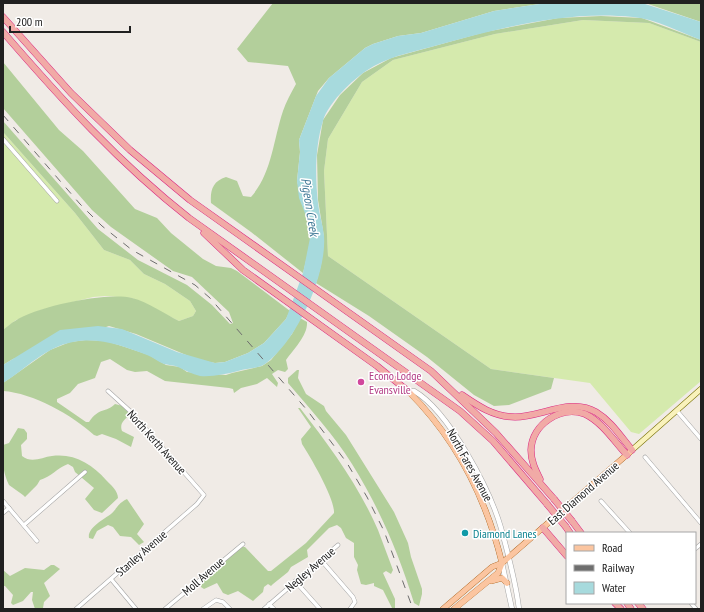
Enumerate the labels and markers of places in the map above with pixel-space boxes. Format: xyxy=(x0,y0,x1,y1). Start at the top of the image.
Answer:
place label: Econo Lodge Evansville xyxy=(369,368,421,397)
marker: Econo Lodge Evansville xyxy=(356,377,366,387)
place label: Diamond Lanes xyxy=(473,526,537,541)
marker: Diamond Lanes xyxy=(460,528,470,538)

